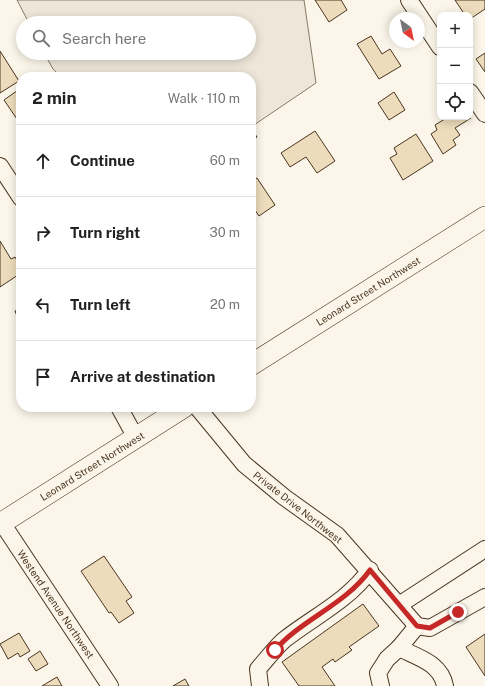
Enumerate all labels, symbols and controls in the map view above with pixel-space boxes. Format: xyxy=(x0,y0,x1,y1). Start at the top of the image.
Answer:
north arrow xyxy=(389,12,425,48)
map controls xyxy=(437,12,473,120)
button: + xyxy=(437,12,473,48)
search box xyxy=(16,16,256,60)
icon: search xyxy=(30,27,52,49)
text: Search here xyxy=(62,30,146,47)
button: − xyxy=(437,48,473,84)
button: locate xyxy=(437,84,473,120)
text: 2 min xyxy=(32,88,77,108)
text: Walk · 110 m xyxy=(168,91,240,106)
icon: ahead xyxy=(32,150,54,172)
text: Continue xyxy=(70,152,135,169)
text: 60 m xyxy=(210,153,240,168)
icon: right xyxy=(32,222,54,244)
text: Turn right xyxy=(70,224,140,241)
text: 30 m xyxy=(210,225,240,240)
street label: Leonard Street Northwest xyxy=(314,254,422,328)
icon: left xyxy=(32,294,54,316)
text: Turn left xyxy=(70,296,131,313)
text: 20 m xyxy=(210,297,240,312)
icon: arrive xyxy=(32,366,54,388)
text: Arrive at destination xyxy=(70,368,215,385)
street label: Leonard Street Northwest xyxy=(38,429,146,503)
street label: Private Drive Northwest xyxy=(251,469,345,546)
street label: Westend Avenue Northwest xyxy=(15,547,97,661)
route end xyxy=(449,603,467,621)
route start xyxy=(266,641,284,659)

